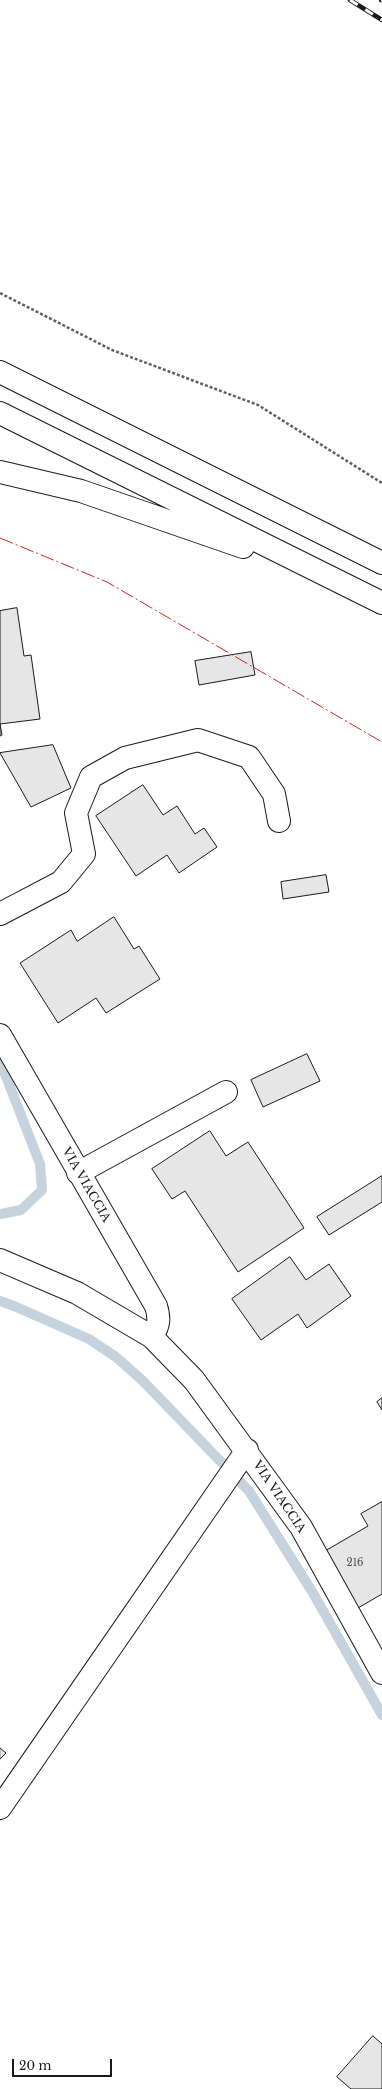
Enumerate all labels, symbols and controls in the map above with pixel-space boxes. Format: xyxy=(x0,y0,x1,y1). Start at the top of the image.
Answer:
street label: VIA VIACCIA xyxy=(59,1145,113,1225)
street label: VIA VIACCIA xyxy=(250,1458,308,1536)
house number: 216 xyxy=(346,1557,364,1569)
scale bar xyxy=(14,2051,114,2077)
text: 20 m xyxy=(19,2058,51,2073)

